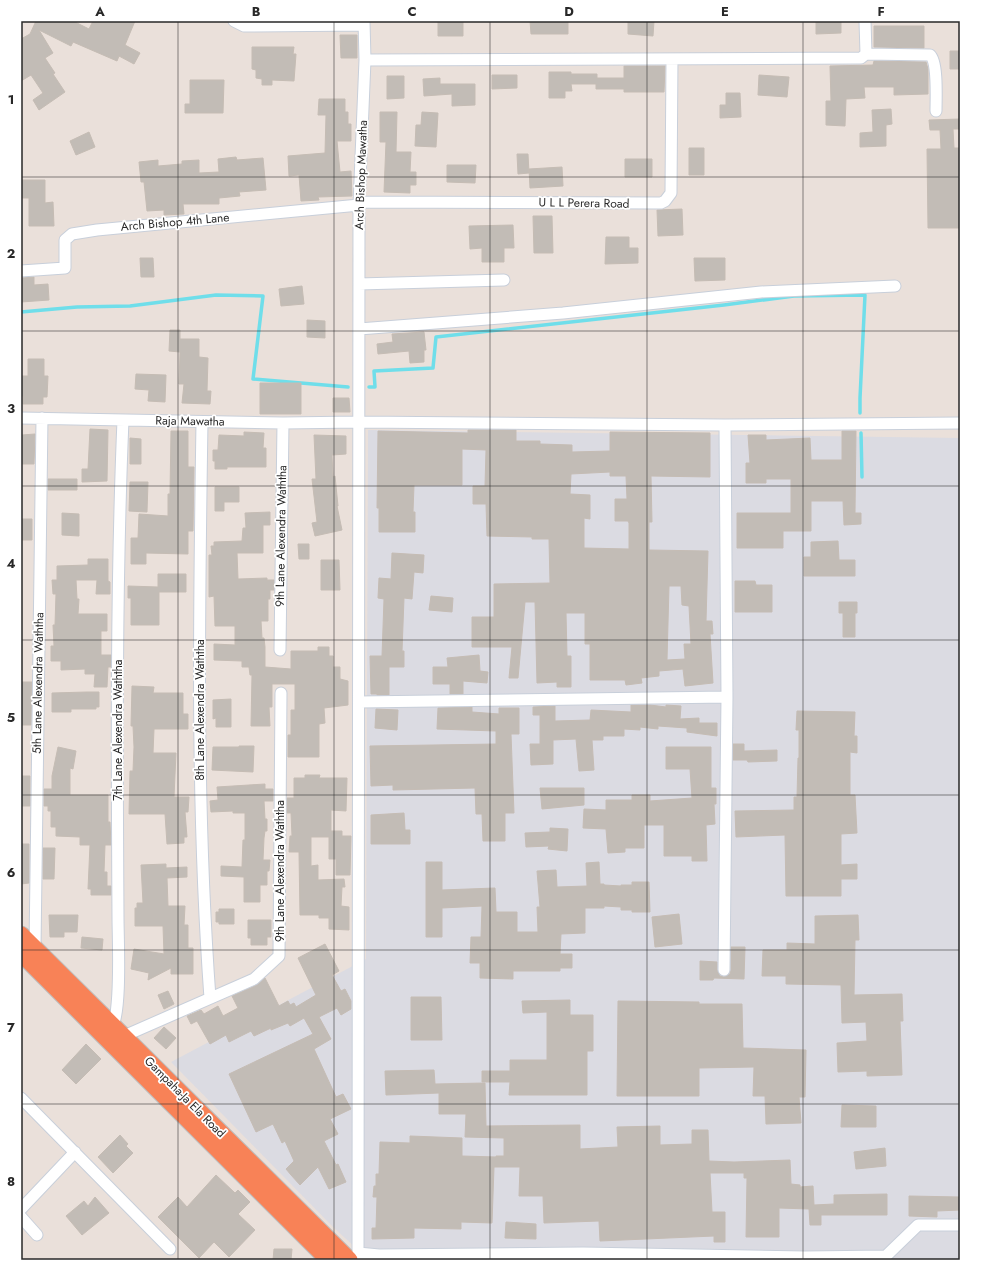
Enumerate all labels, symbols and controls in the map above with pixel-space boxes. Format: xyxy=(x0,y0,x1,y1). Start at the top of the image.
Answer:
text: A xyxy=(94,2,105,21)
text: B xyxy=(252,2,261,21)
text: C xyxy=(407,2,417,21)
text: D xyxy=(564,2,574,21)
text: E xyxy=(721,2,729,21)
text: F xyxy=(877,2,885,21)
text: 1 xyxy=(8,90,14,109)
street label: Arch Bishop Mawatha xyxy=(350,120,372,230)
street label: U L L Perera Road xyxy=(538,193,630,213)
street label: Arch Bishop 4th Lane xyxy=(120,208,230,236)
text: 2 xyxy=(7,244,15,263)
text: 3 xyxy=(7,399,15,418)
street label: Raja Mawatha xyxy=(155,411,225,431)
street label: 9th Lane Alexendra Waththa xyxy=(271,465,291,607)
text: 4 xyxy=(6,554,16,573)
street label: 5th Lane Alexendra Waththa xyxy=(28,612,48,754)
street label: 8th Lane Alexendra Waththa xyxy=(191,639,209,781)
street label: 7th Lane Alexendra Waththa xyxy=(109,659,127,801)
text: 5 xyxy=(7,708,15,727)
street label: 9th Lane Alexendra Waththa xyxy=(271,800,289,942)
text: 6 xyxy=(7,863,16,882)
text: 7 xyxy=(7,1018,15,1037)
street label: Gampaha-Ja Ela Road xyxy=(140,1052,230,1142)
text: 8 xyxy=(7,1172,15,1191)

